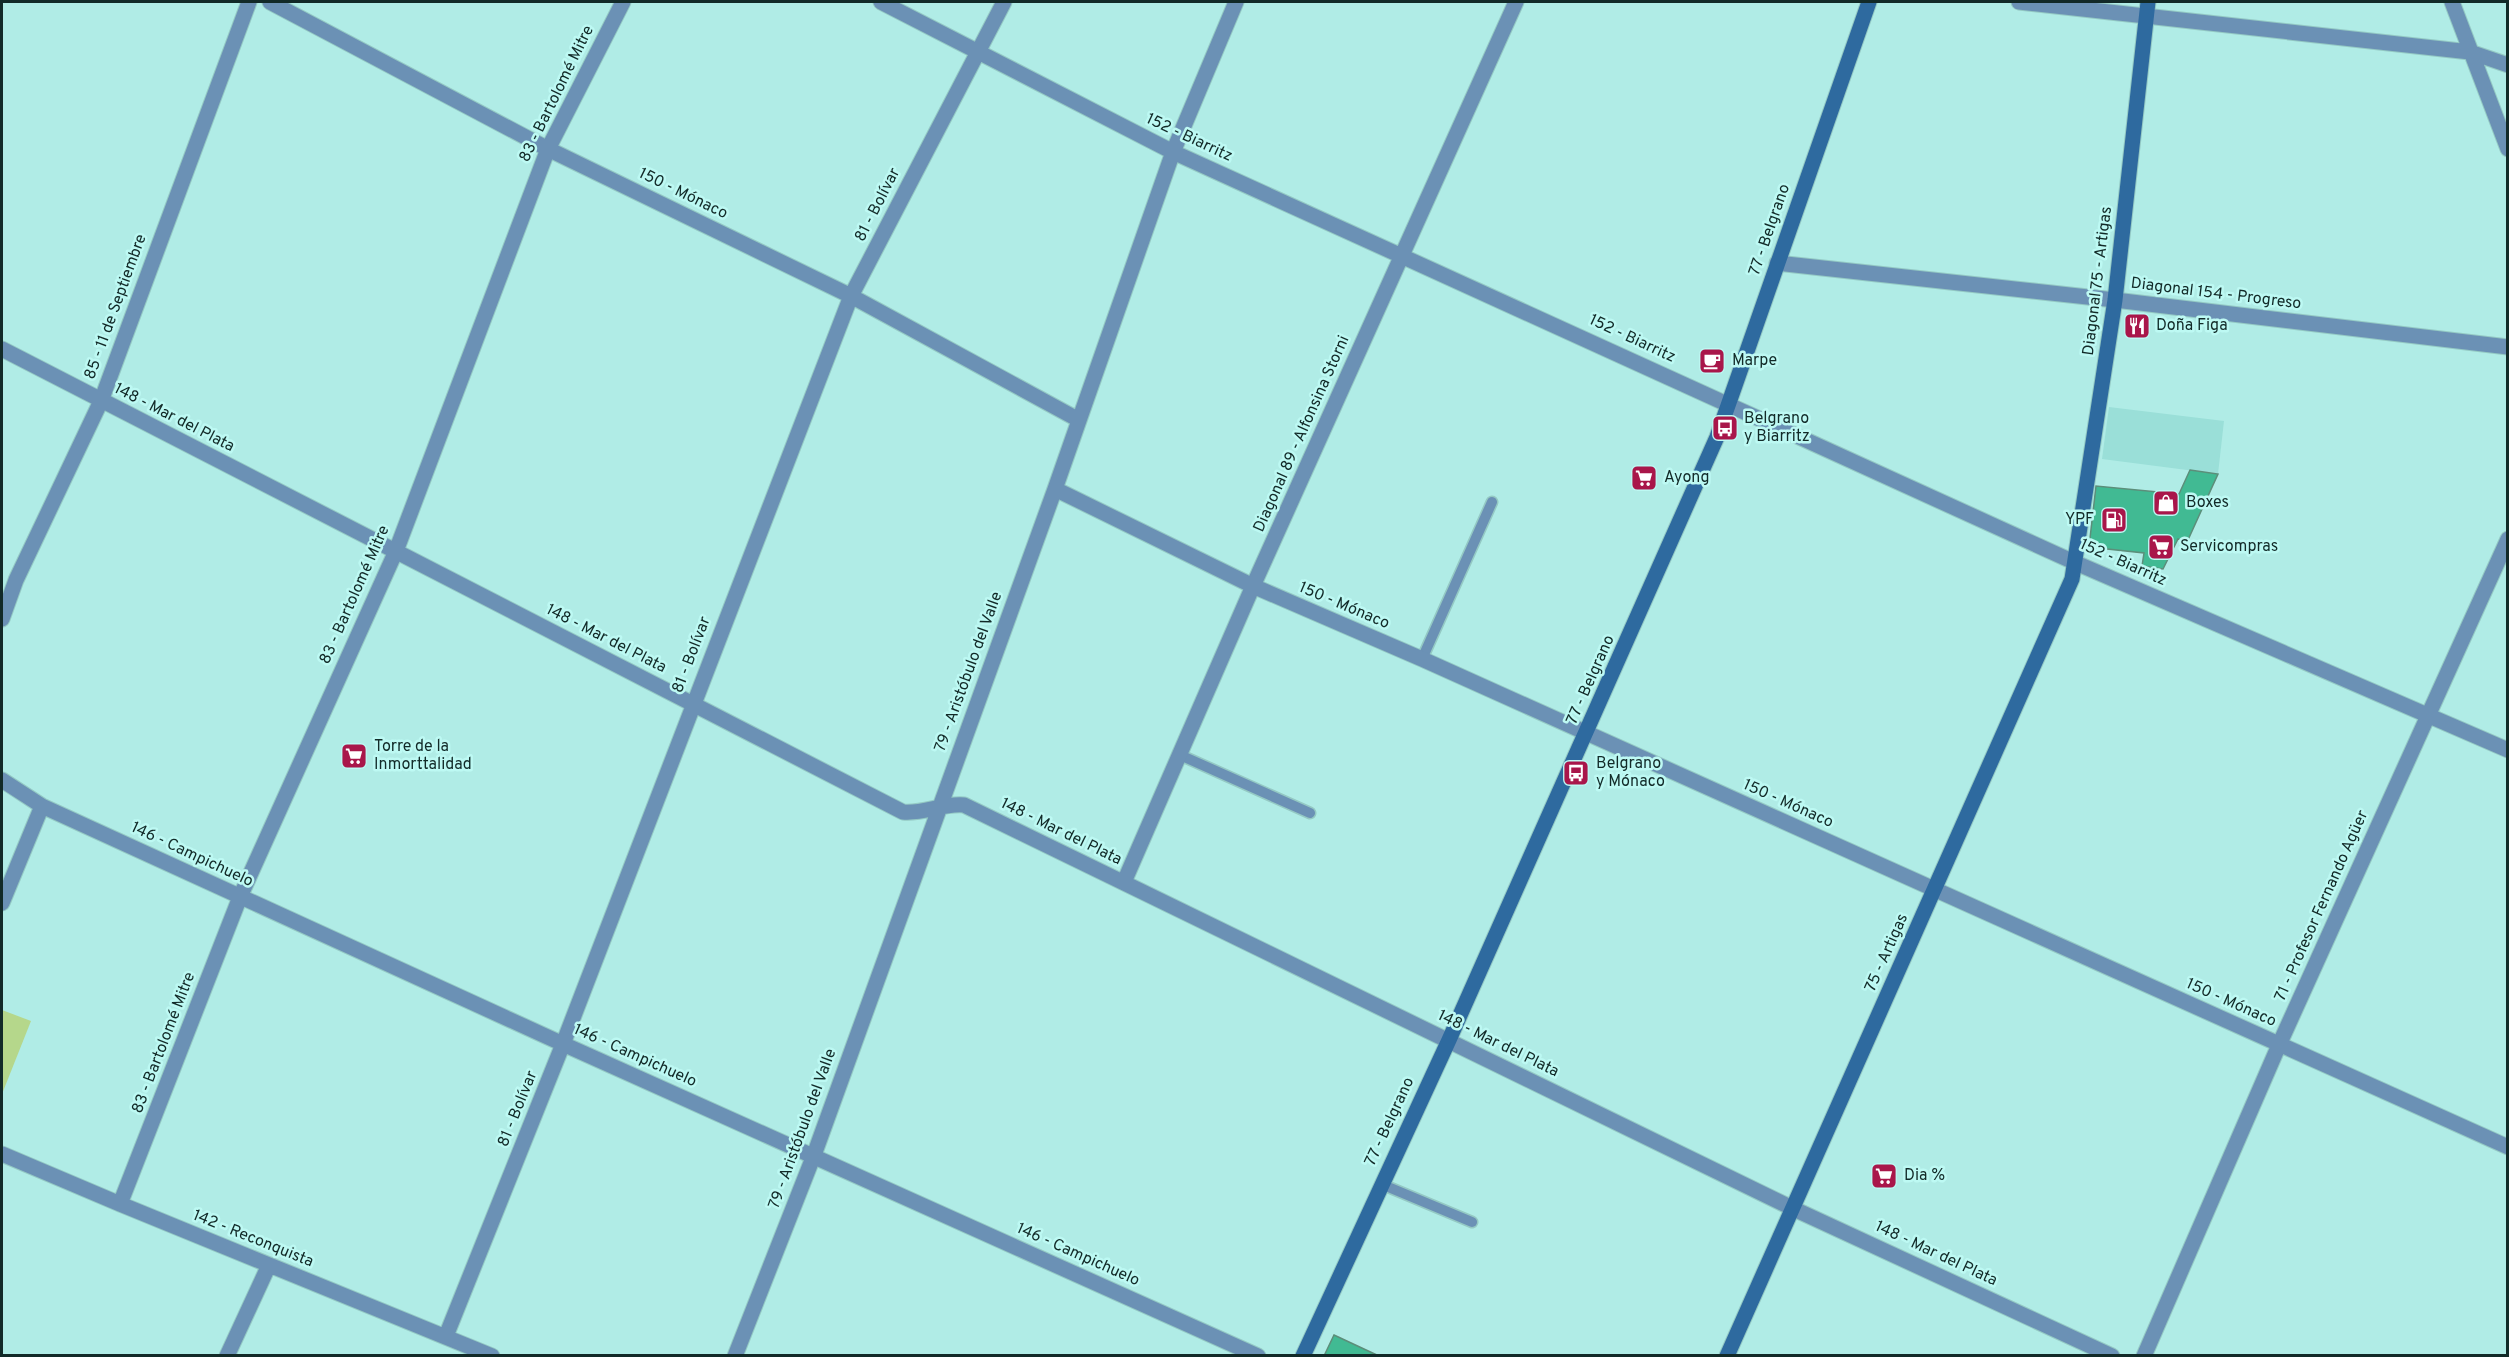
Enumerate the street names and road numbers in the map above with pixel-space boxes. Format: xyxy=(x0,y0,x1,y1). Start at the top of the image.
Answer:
street label: 83 - Bartolomé Mitre xyxy=(515,22,599,166)
street label: 152 - Biarritz xyxy=(1143,109,1235,167)
street label: 150 - Mónaco xyxy=(635,164,731,224)
street label: 81 - Bolívar xyxy=(851,165,905,245)
street label: 77 - Belgrano xyxy=(1745,181,1795,279)
street label: Diagonal 75 - Artigas xyxy=(2079,205,2117,357)
street label: 85 - 11 de Septiembre xyxy=(80,232,152,382)
street label: Diagonal 154 - Progreso xyxy=(2130,274,2302,314)
street label: 152 - Biarritz xyxy=(1586,310,1678,368)
street label: Diagonal 89 - Alfonsina Storni xyxy=(1250,333,1354,535)
street label: 148 - Mar del Plata xyxy=(110,379,238,457)
street label: 83 - Bartolomé Mitre xyxy=(315,522,395,668)
street label: 152 - Biarritz xyxy=(2076,535,2170,591)
street label: 150 - Mónaco xyxy=(1296,578,1392,634)
street label: 79 - Aristóbulo del Valle xyxy=(931,589,1007,755)
street label: 148 - Mar del Plata xyxy=(542,600,670,678)
street label: 81 - Bolívar xyxy=(668,614,716,696)
street label: 77 - Belgrano xyxy=(1562,632,1620,728)
street label: 150 - Mónaco xyxy=(1740,775,1836,833)
street label: 148 - Mar del Plata xyxy=(997,794,1125,870)
street label: 71 - Profesor Fernando Agüer xyxy=(2271,807,2373,1005)
street label: 146 - Campichuelo xyxy=(128,818,256,892)
street label: 75 - Artigas xyxy=(1861,911,1913,995)
street label: 83 - Bartolomé Mitre xyxy=(128,969,200,1117)
street label: 150 - Mónaco xyxy=(2183,974,2279,1032)
street label: 148 - Mar del Plata xyxy=(1434,1006,1562,1082)
street label: 146 - Campichuelo xyxy=(570,1020,700,1092)
street label: 79 - Aristóbulo del Valle xyxy=(765,1046,841,1212)
street label: 81 - Bolívar xyxy=(494,1068,542,1150)
street label: 77 - Belgrano xyxy=(1361,1074,1419,1170)
street label: 142 - Reconquista xyxy=(190,1206,316,1272)
street label: 148 - Mar del Plata xyxy=(1872,1217,2000,1291)
street label: 146 - Campichuelo xyxy=(1013,1219,1143,1291)

